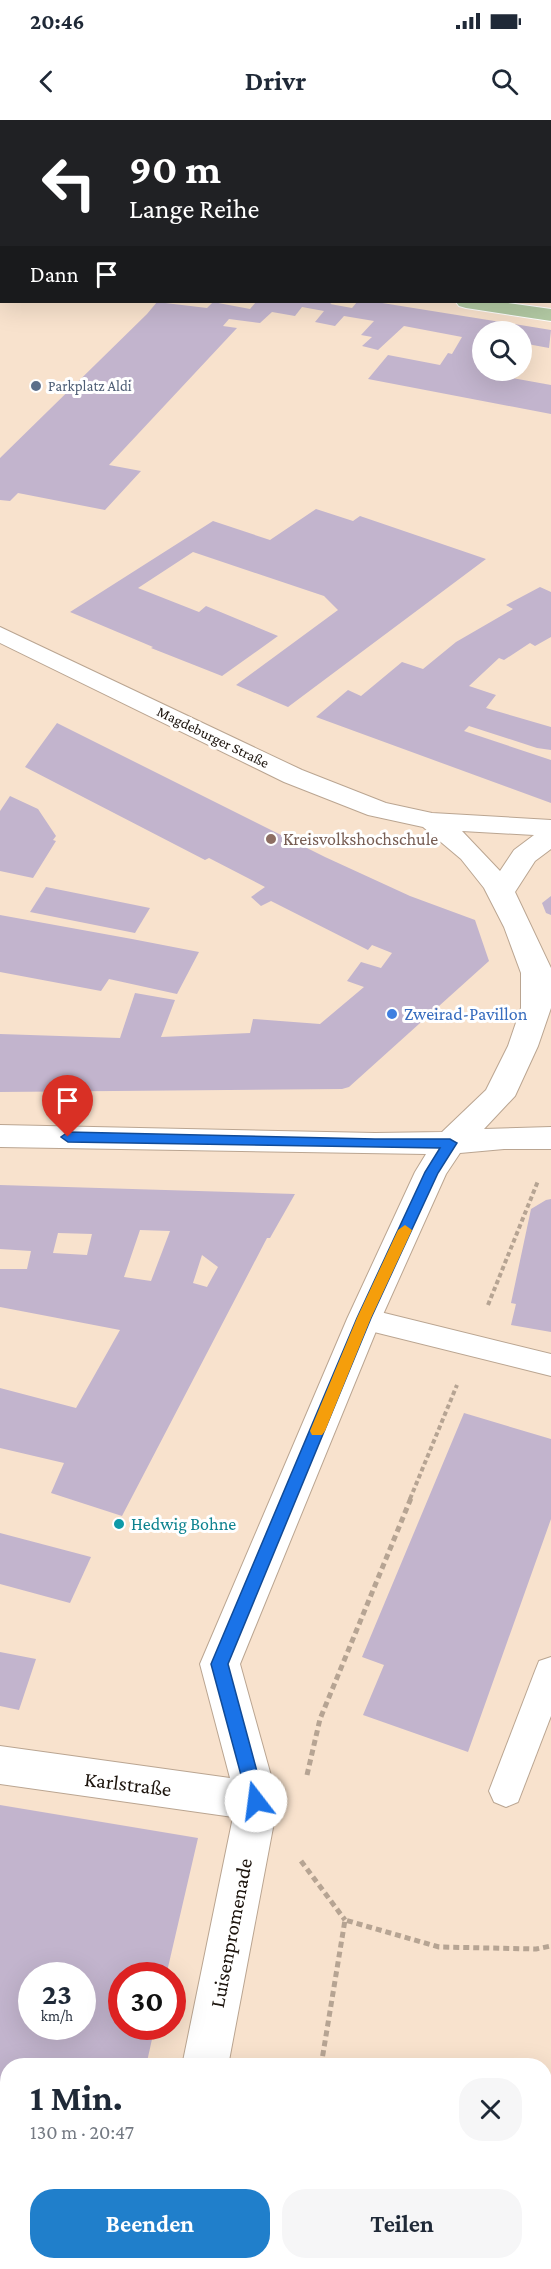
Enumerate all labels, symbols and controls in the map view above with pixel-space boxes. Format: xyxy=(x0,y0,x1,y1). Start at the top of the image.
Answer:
text: 20:46 xyxy=(30,9,85,34)
icon: back xyxy=(30,65,63,98)
icon: search xyxy=(488,65,521,98)
text: Drivr xyxy=(245,66,306,96)
icon: left xyxy=(30,144,108,222)
text: 90 m xyxy=(129,145,221,192)
text: Lange Reihe xyxy=(129,194,259,224)
icon: arrive xyxy=(90,258,123,291)
text: Dann xyxy=(30,262,78,287)
map controls xyxy=(472,321,532,381)
button: search xyxy=(472,321,532,381)
place label: Parkplatz Aldi xyxy=(48,378,132,395)
marker: Parkplatz Aldi xyxy=(29,379,43,393)
street label: Magdeburger Straße xyxy=(154,703,272,772)
place label: Kreisvolkshochschule xyxy=(283,829,438,849)
marker: Kreisvolkshochschule xyxy=(264,832,278,846)
place label: Zweirad-Pavillon xyxy=(404,1004,528,1024)
marker: Zweirad-Pavillon xyxy=(385,1007,399,1021)
pin xyxy=(42,1075,93,1137)
icon: arrive xyxy=(51,1084,84,1117)
place label: Hedwig Bohne xyxy=(131,1514,236,1534)
marker: Hedwig Bohne xyxy=(112,1517,126,1531)
street label: Karlstraße xyxy=(83,1767,173,1801)
position arrow xyxy=(224,1769,288,1833)
street label: Luisenpromenade xyxy=(205,1856,257,2010)
speed limit sign: 30 xyxy=(108,1962,186,2040)
text: 23 xyxy=(42,1977,72,2010)
text: km/h xyxy=(41,2008,73,2024)
text: 1 Min. xyxy=(30,2078,123,2118)
button: close xyxy=(459,2078,522,2141)
text: 130 m · 20:47 xyxy=(30,2121,134,2143)
button: Beenden xyxy=(30,2189,270,2258)
button: Teilen xyxy=(282,2189,522,2258)

